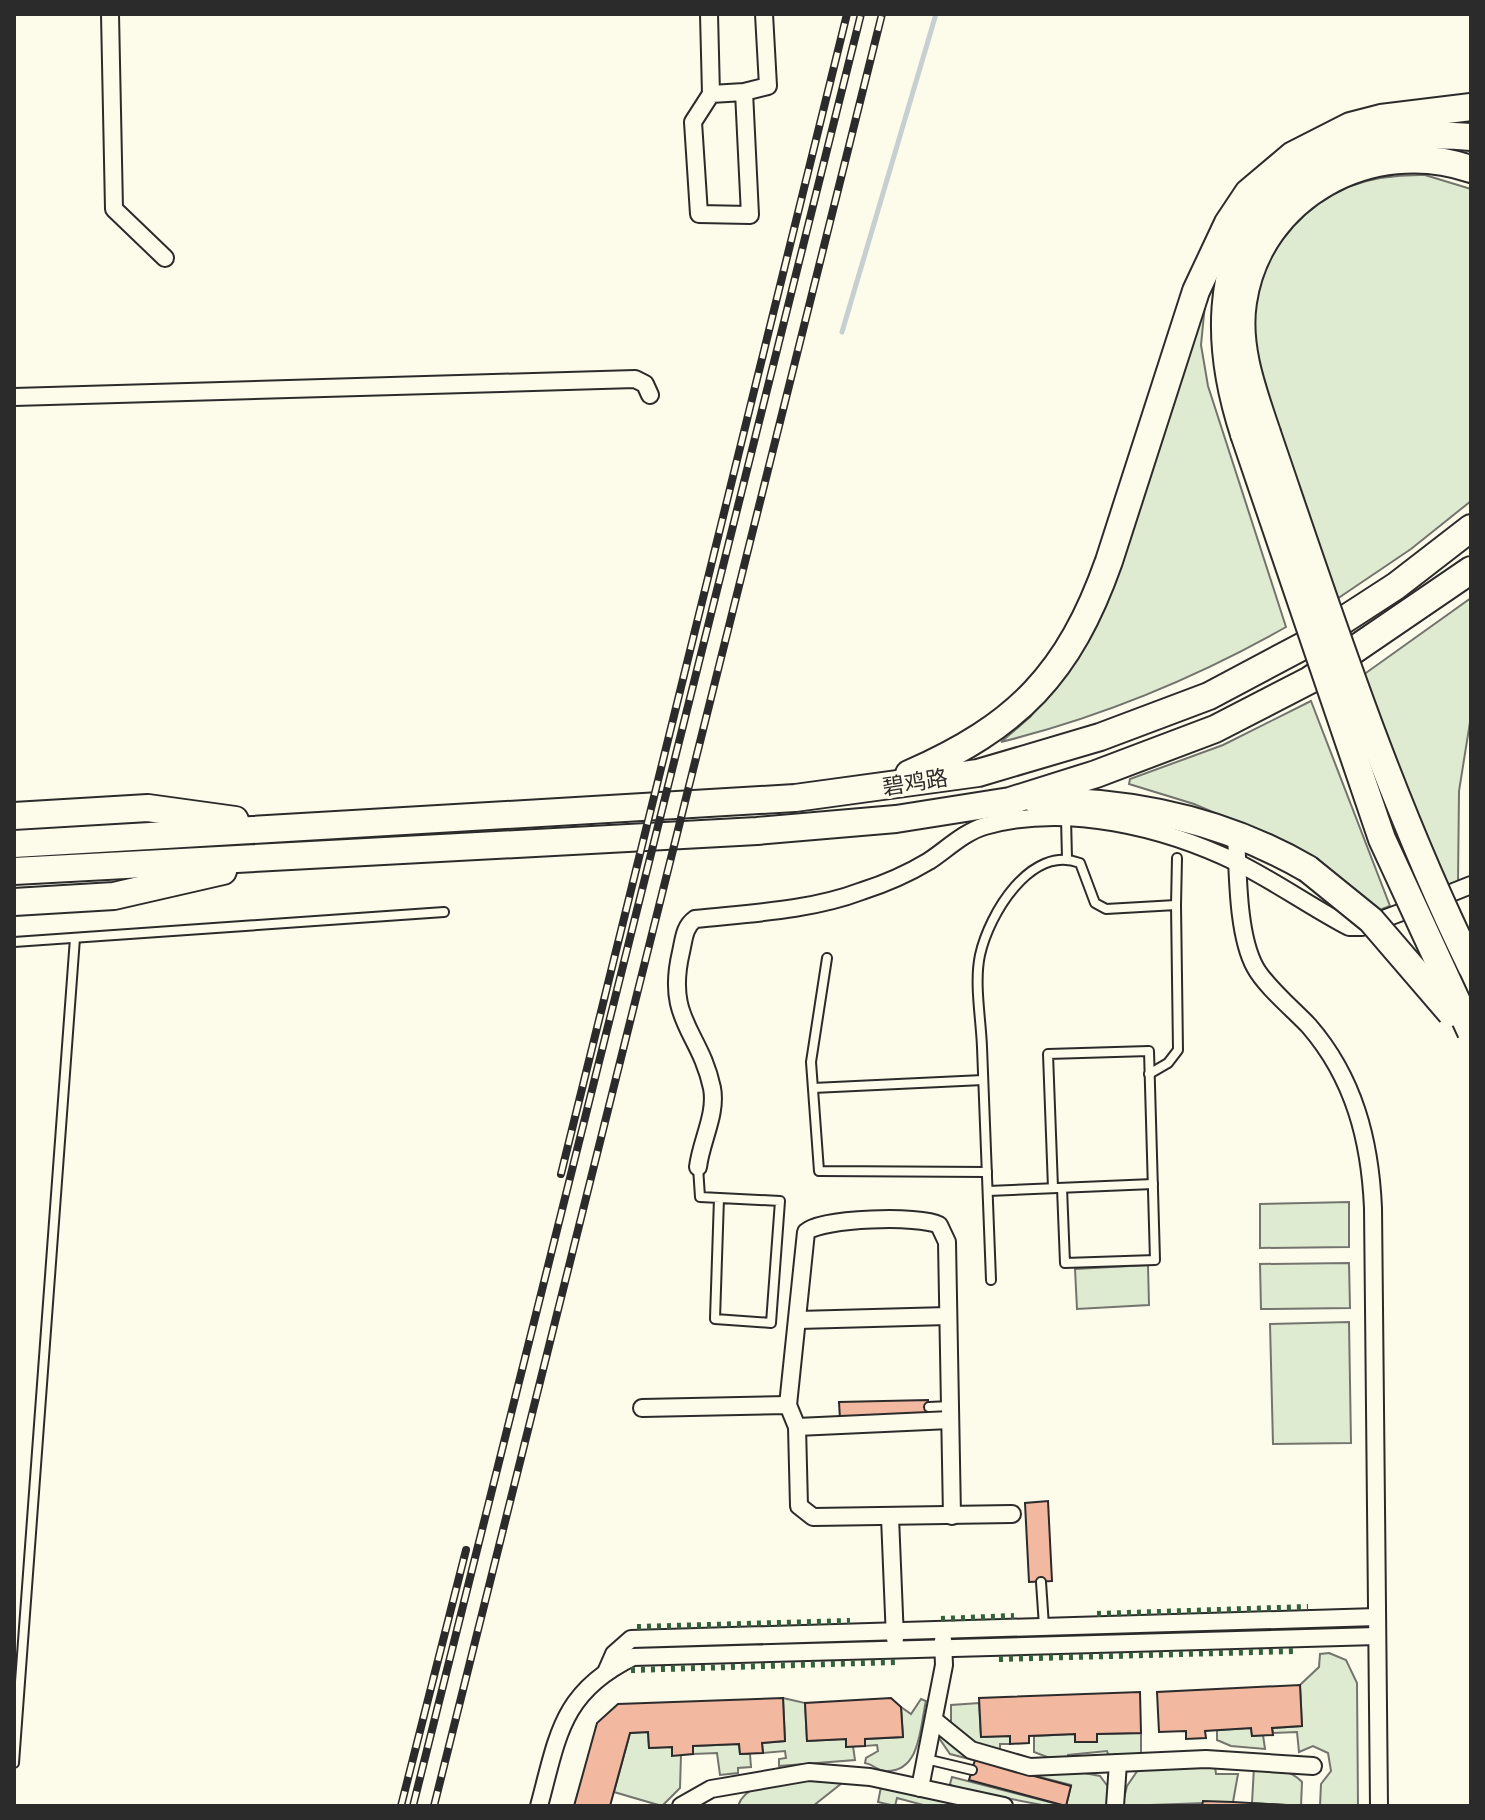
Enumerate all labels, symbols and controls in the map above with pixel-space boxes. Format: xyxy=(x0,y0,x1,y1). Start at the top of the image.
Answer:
street label: 碧鸡路 xyxy=(881,765,950,800)

